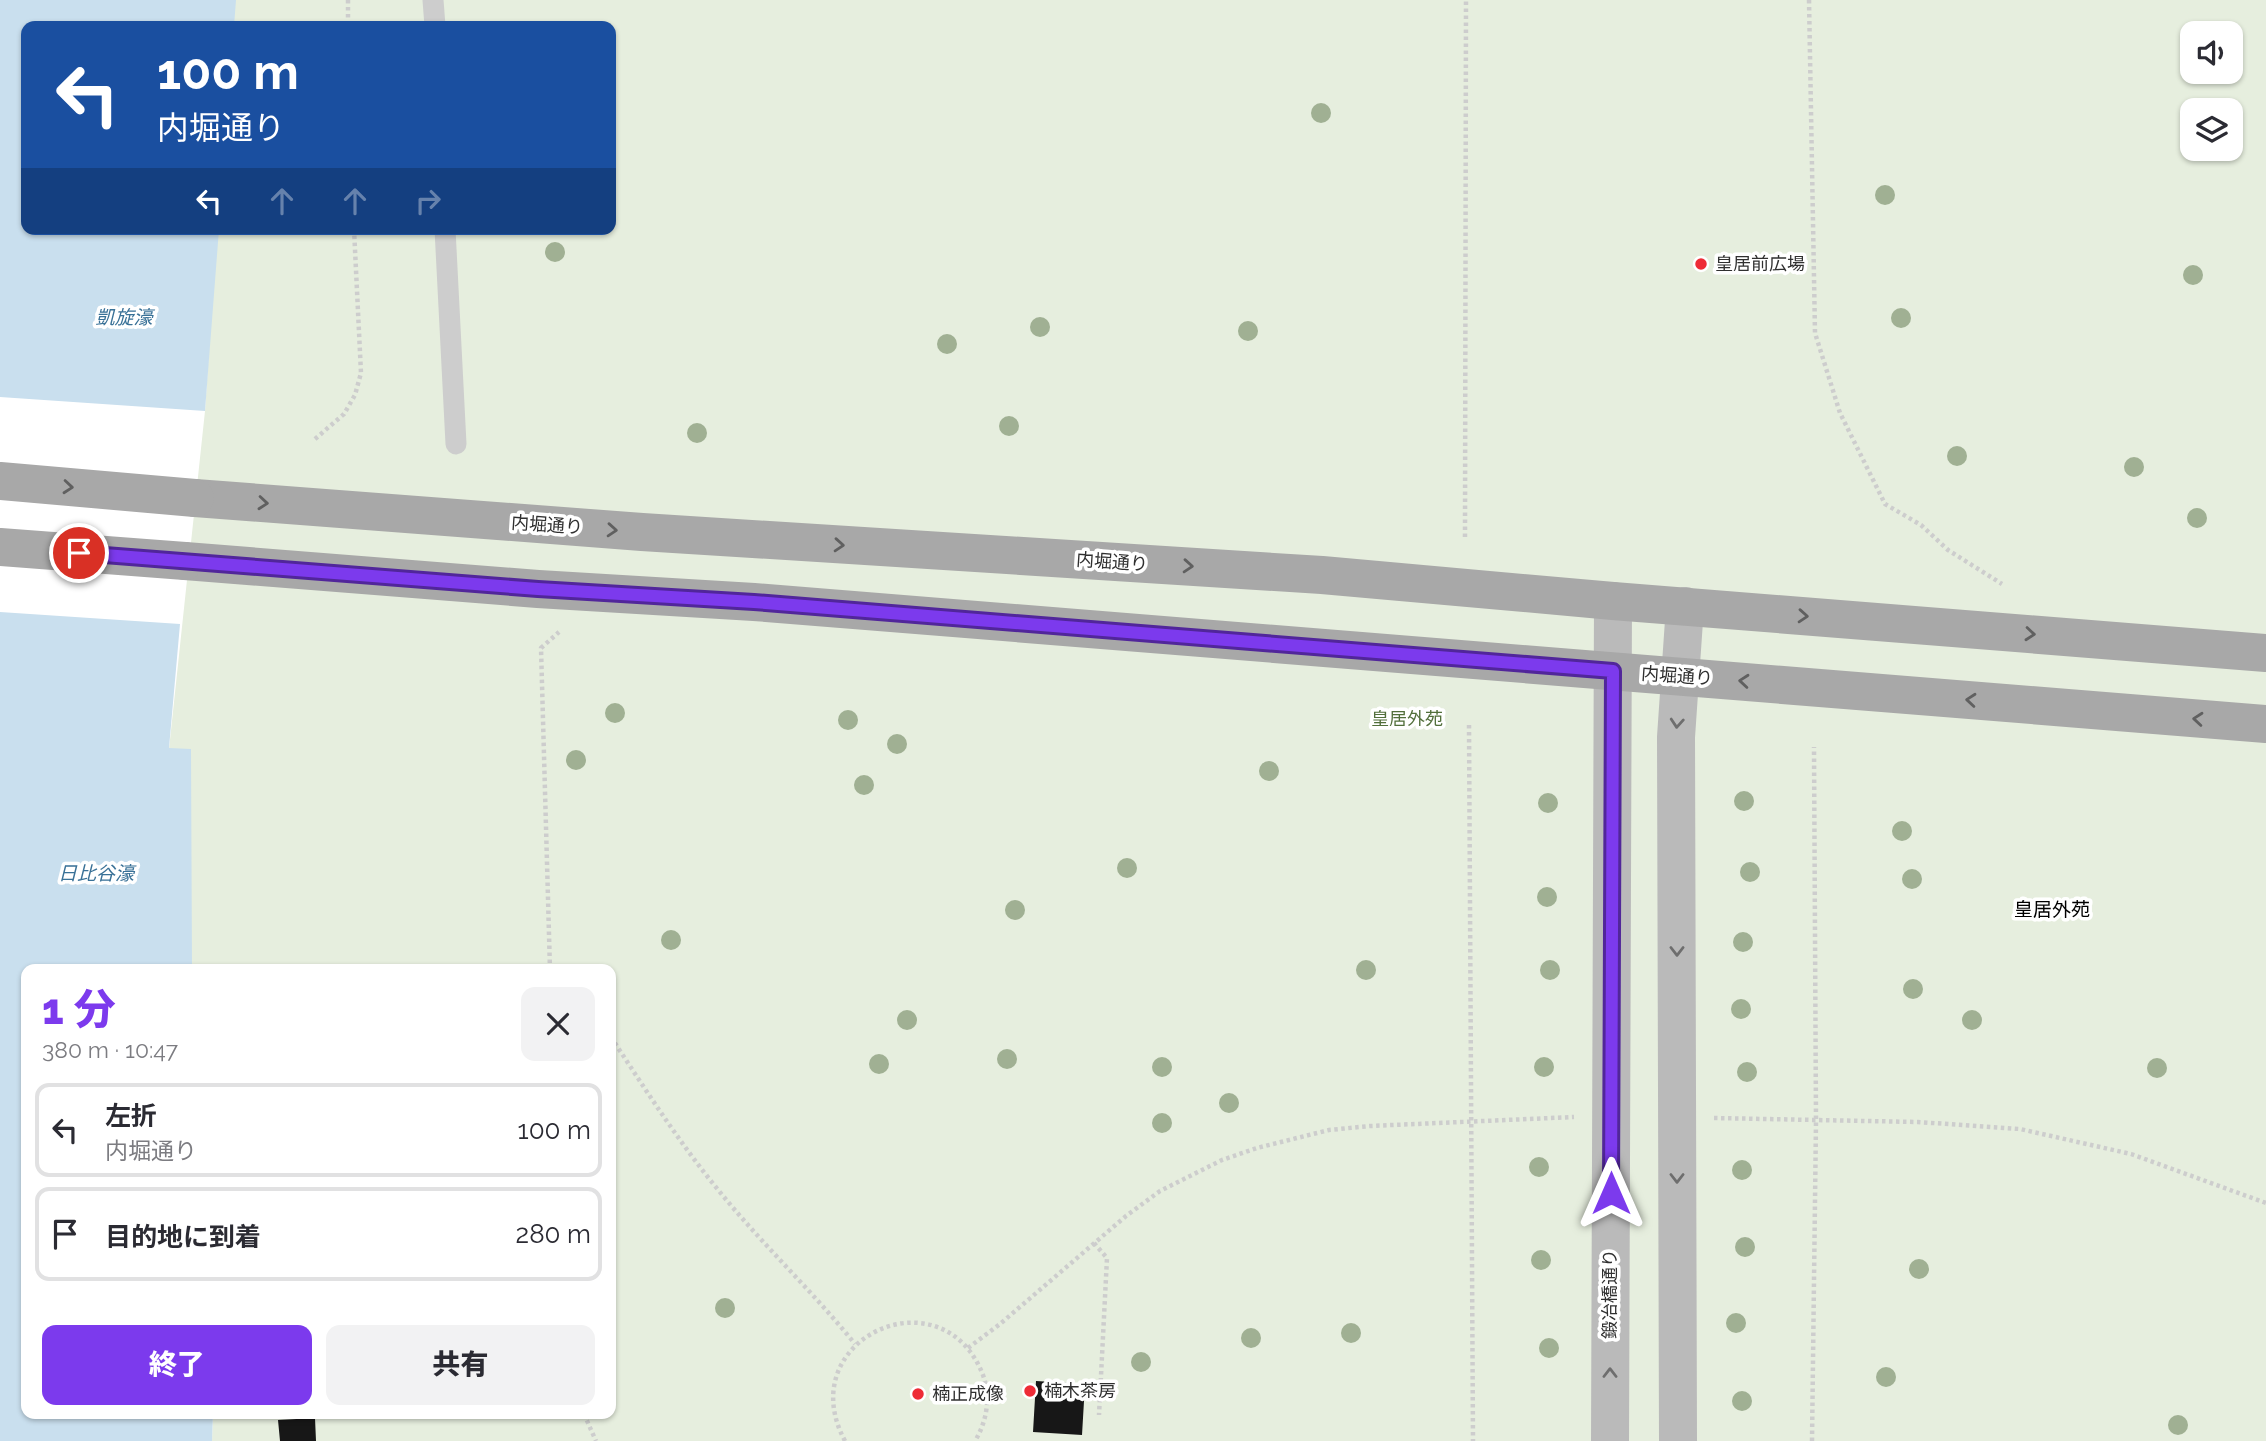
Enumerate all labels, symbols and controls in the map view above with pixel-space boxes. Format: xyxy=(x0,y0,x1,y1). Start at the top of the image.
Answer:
map controls xyxy=(2180,21,2243,161)
button: sound xyxy=(2180,21,2243,84)
text: 100 m xyxy=(157,43,299,100)
icon: left xyxy=(42,49,133,140)
button: layers xyxy=(2180,98,2243,161)
text: 内堀通り xyxy=(157,109,285,146)
icon: left xyxy=(190,182,228,220)
icon: ahead xyxy=(263,182,301,220)
icon: ahead xyxy=(336,182,374,220)
icon: right xyxy=(409,182,447,220)
place label: 皇居前広場 xyxy=(1715,253,1805,274)
marker: 皇居前広場 xyxy=(1693,256,1709,272)
water label: 凱旋濠 xyxy=(95,306,155,328)
one-way arrow xyxy=(63,479,74,494)
one-way arrow xyxy=(258,495,269,510)
street label: 内堀通り xyxy=(510,512,584,537)
one-way arrow xyxy=(607,522,618,537)
pin xyxy=(49,523,109,583)
icon: arrive xyxy=(60,534,98,572)
one-way arrow xyxy=(834,537,845,552)
street label: 内堀通り xyxy=(1075,549,1149,574)
one-way arrow xyxy=(1183,559,1194,574)
one-way arrow xyxy=(1798,608,1809,623)
one-way arrow xyxy=(2025,626,2036,641)
street label: 内堀通り xyxy=(1640,663,1714,688)
one-way arrow xyxy=(1739,674,1750,689)
one-way arrow xyxy=(1965,693,1976,708)
park label: 皇居外苑 xyxy=(1371,708,1443,729)
one-way arrow xyxy=(2192,712,2203,727)
one-way arrow xyxy=(1670,718,1685,729)
water label: 日比谷濠 xyxy=(58,862,137,884)
district label: 皇居外苑 xyxy=(2014,898,2090,920)
one-way arrow xyxy=(1669,946,1685,957)
text: 1 分 xyxy=(42,985,116,1034)
button: close xyxy=(521,987,595,1061)
text: 380 m · 10:47 xyxy=(42,1036,178,1063)
text: 左折 xyxy=(105,1101,157,1131)
icon: left xyxy=(46,1111,84,1149)
text: 100 m xyxy=(518,1115,591,1145)
text: 内堀通り xyxy=(105,1137,197,1164)
position arrow xyxy=(1574,1156,1648,1230)
one-way arrow xyxy=(1669,1174,1685,1184)
icon: arrive xyxy=(46,1215,84,1253)
text: 280 m xyxy=(516,1219,591,1249)
text: 目的地に到着 xyxy=(105,1222,261,1252)
street label: 鍛冶橋通り xyxy=(1599,1249,1620,1339)
button: 終了 xyxy=(42,1325,312,1405)
button: 共有 xyxy=(326,1325,595,1405)
one-way arrow xyxy=(1602,1367,1618,1378)
place label: 楠木茶房 xyxy=(1044,1380,1116,1401)
place label: 楠正成像 xyxy=(932,1383,1004,1404)
marker: 楠木茶房 xyxy=(1022,1383,1038,1399)
marker: 楠正成像 xyxy=(910,1386,926,1402)

